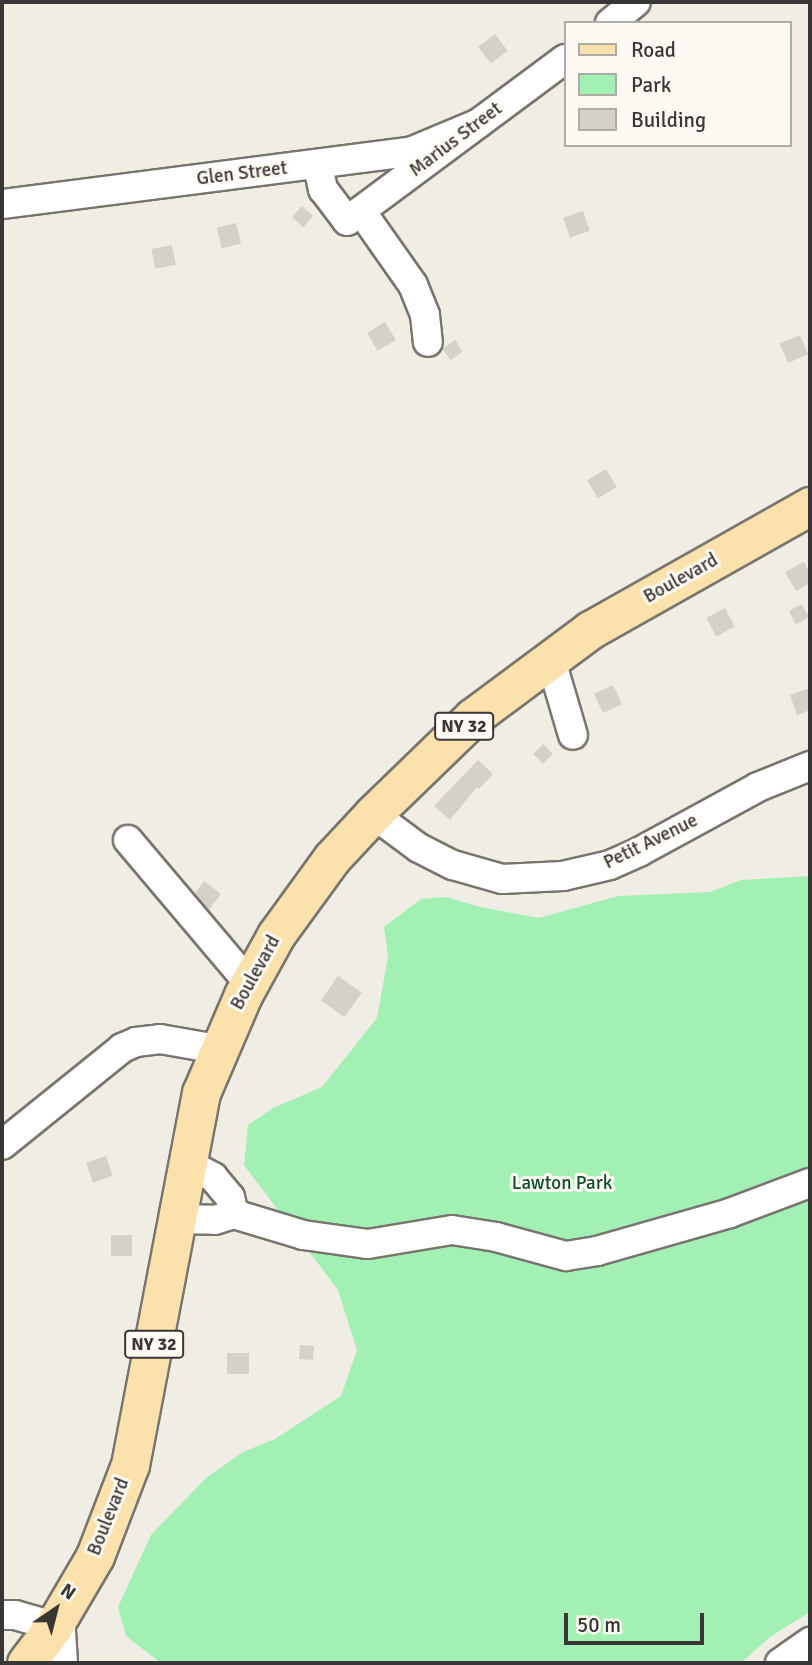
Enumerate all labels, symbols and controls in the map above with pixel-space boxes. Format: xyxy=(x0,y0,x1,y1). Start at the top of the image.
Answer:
legend xyxy=(564,21,791,147)
text: Road xyxy=(631,37,676,63)
text: Park xyxy=(631,72,671,98)
street label: Marius Street xyxy=(405,98,507,182)
text: Building xyxy=(631,107,706,133)
street label: Glen Street xyxy=(195,157,289,191)
street label: Boulevard xyxy=(640,549,722,609)
road number: NY 32 xyxy=(433,712,496,740)
street label: Petit Avenue xyxy=(600,809,702,875)
street label: Boulevard xyxy=(226,932,286,1014)
park label: Lawton Park xyxy=(512,1173,612,1195)
road number: NY 32 xyxy=(122,1330,186,1358)
street label: Boulevard xyxy=(83,1475,135,1559)
north arrow xyxy=(21,1574,91,1644)
text: N xyxy=(56,1578,80,1605)
scale bar xyxy=(567,1598,707,1642)
text: 50 m xyxy=(577,1612,621,1638)

